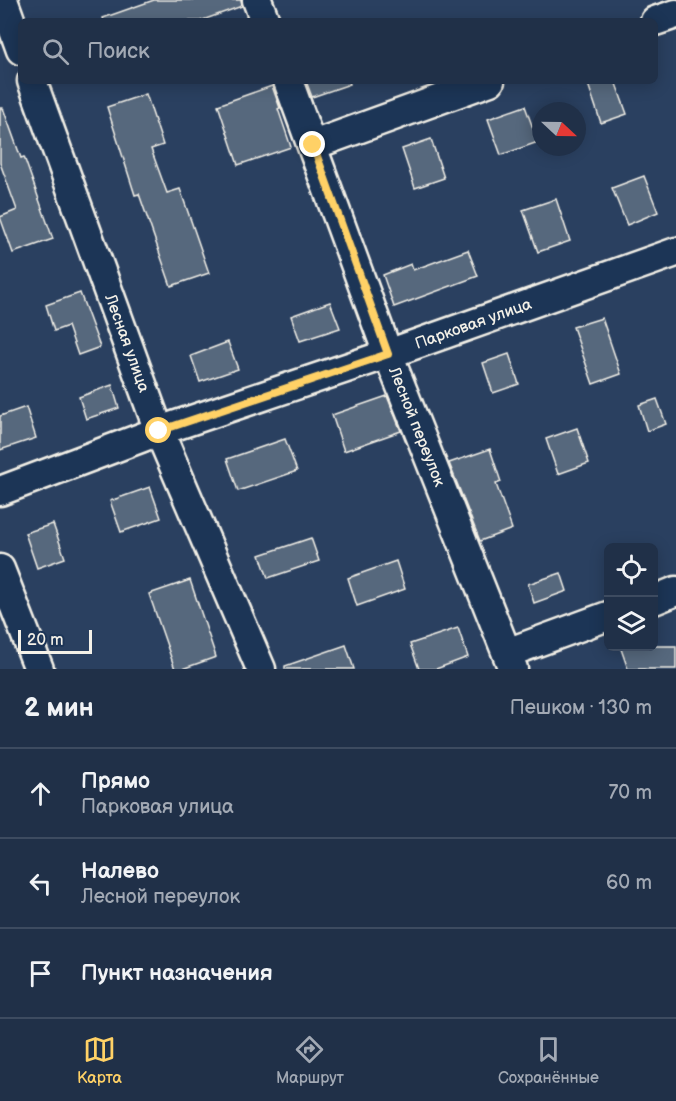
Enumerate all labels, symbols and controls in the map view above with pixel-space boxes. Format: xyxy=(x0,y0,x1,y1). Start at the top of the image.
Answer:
search box xyxy=(18,18,658,84)
icon: search xyxy=(39,35,72,68)
text: Поиск xyxy=(87,38,150,65)
north arrow xyxy=(532,102,586,156)
route end xyxy=(299,131,325,157)
street label: Лесная улица xyxy=(100,291,154,395)
street label: Парковая улица xyxy=(412,294,535,353)
street label: Лесной переулок xyxy=(384,363,449,490)
route start xyxy=(145,417,171,443)
map controls xyxy=(604,543,658,651)
button: locate xyxy=(604,543,658,597)
button: layers xyxy=(604,597,658,651)
scale bar xyxy=(18,627,92,654)
text: 20 m xyxy=(27,631,63,650)
text: 2 мин xyxy=(24,693,94,724)
text: Пешком · 130 m xyxy=(510,696,652,720)
text: Прямо xyxy=(81,768,150,795)
icon: ahead xyxy=(24,777,57,810)
text: 70 m xyxy=(608,781,652,805)
text: Парковая улица xyxy=(81,795,234,819)
text: Налево xyxy=(81,858,159,885)
icon: left xyxy=(24,867,57,900)
text: 60 m xyxy=(606,871,652,895)
text: Лесной переулок xyxy=(81,885,240,909)
icon: arrive xyxy=(24,957,57,990)
text: Пункт назначения xyxy=(81,960,273,987)
tab: Карта xyxy=(77,1033,122,1088)
tab: Маршрут xyxy=(276,1033,344,1088)
tab: Сохранённые xyxy=(498,1033,599,1088)

